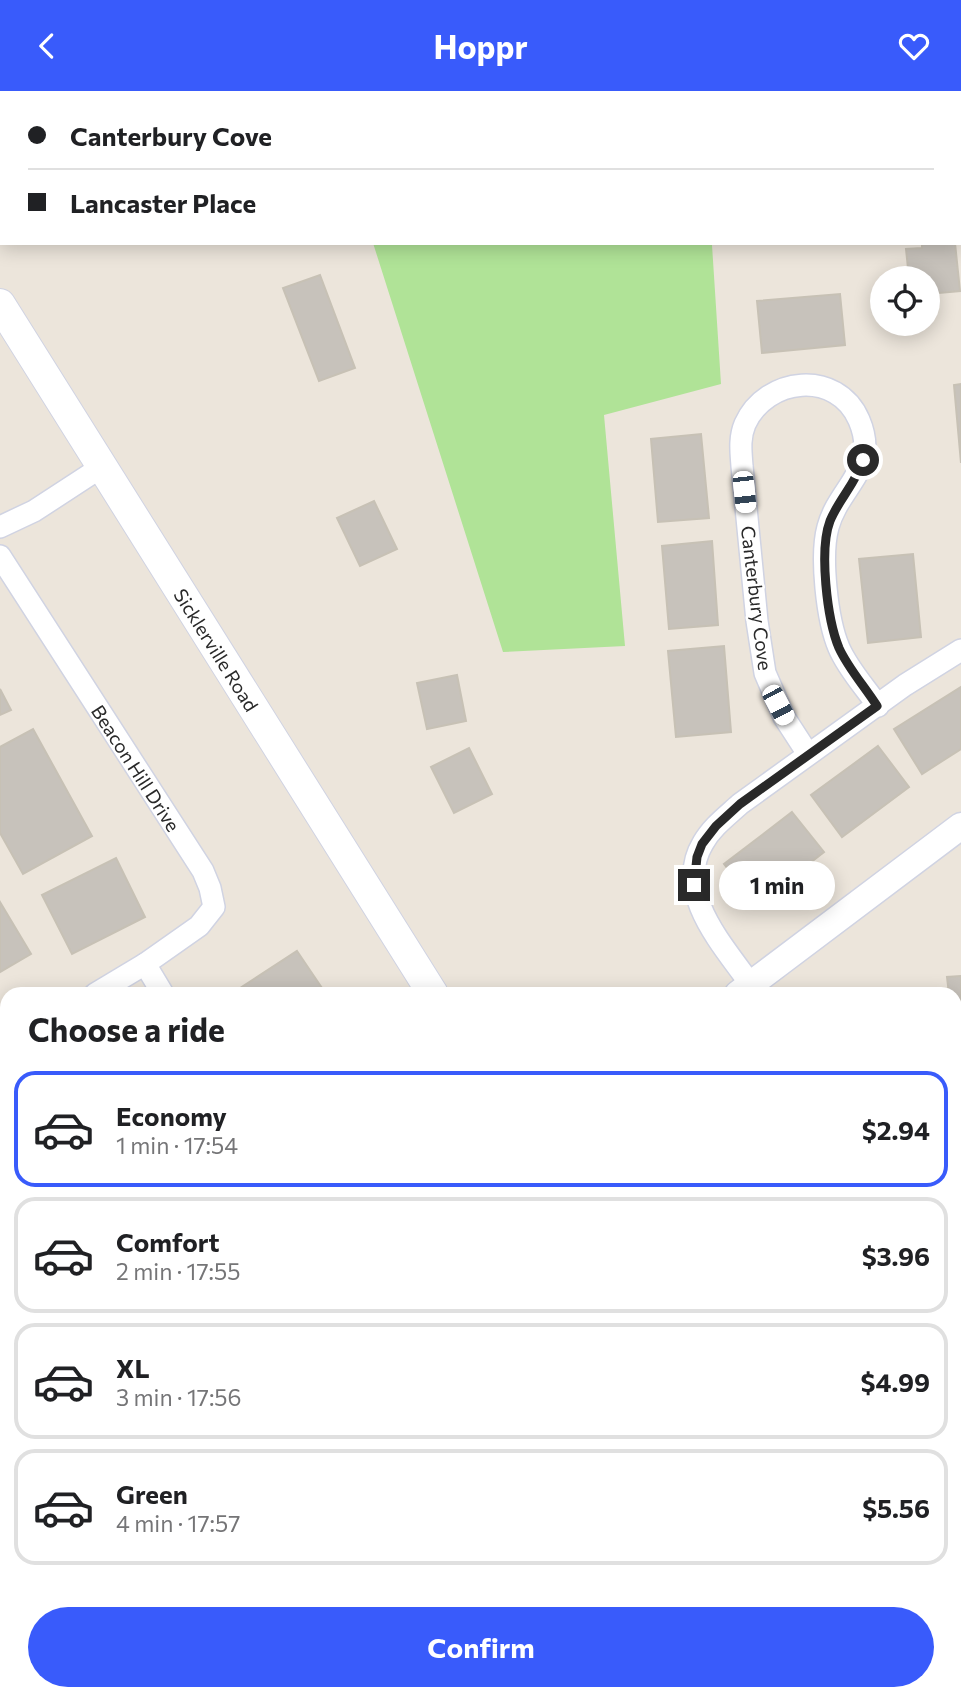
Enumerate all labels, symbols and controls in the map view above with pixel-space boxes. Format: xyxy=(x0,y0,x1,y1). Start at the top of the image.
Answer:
text: Hoppr xyxy=(433,26,528,66)
icon: back xyxy=(28,27,66,65)
icon: heart xyxy=(895,27,933,65)
text: Canterbury Cove xyxy=(70,120,272,151)
text: Lancaster Place xyxy=(70,187,256,218)
map controls xyxy=(870,266,940,336)
button: locate xyxy=(870,266,940,336)
route start xyxy=(847,444,879,476)
car xyxy=(732,470,757,514)
street label: Canterbury Cove xyxy=(737,524,777,672)
street label: Sicklerville Road xyxy=(170,584,264,715)
car xyxy=(759,682,798,728)
street label: Beacon Hill Drive xyxy=(87,700,186,835)
callout: 1 min xyxy=(718,861,834,909)
route end xyxy=(678,869,710,901)
text: 1 min xyxy=(750,871,804,899)
text: Choose a ride xyxy=(28,1009,225,1049)
icon: car xyxy=(32,1098,95,1161)
text: Economy xyxy=(116,1100,227,1131)
text: $2.94 xyxy=(862,1114,930,1145)
text: 1 min · 17:54 xyxy=(116,1131,238,1159)
icon: car xyxy=(32,1224,95,1287)
text: Comfort xyxy=(116,1226,219,1257)
text: $3.96 xyxy=(862,1240,930,1271)
text: 2 min · 17:55 xyxy=(116,1257,240,1285)
icon: car xyxy=(32,1350,95,1413)
text: XL xyxy=(116,1352,150,1383)
text: $4.99 xyxy=(861,1366,930,1397)
text: 3 min · 17:56 xyxy=(116,1383,242,1411)
icon: car xyxy=(32,1476,95,1539)
text: Green xyxy=(116,1478,188,1509)
text: $5.56 xyxy=(862,1492,930,1523)
text: 4 min · 17:57 xyxy=(116,1509,240,1537)
button: Confirm xyxy=(28,1607,934,1687)

